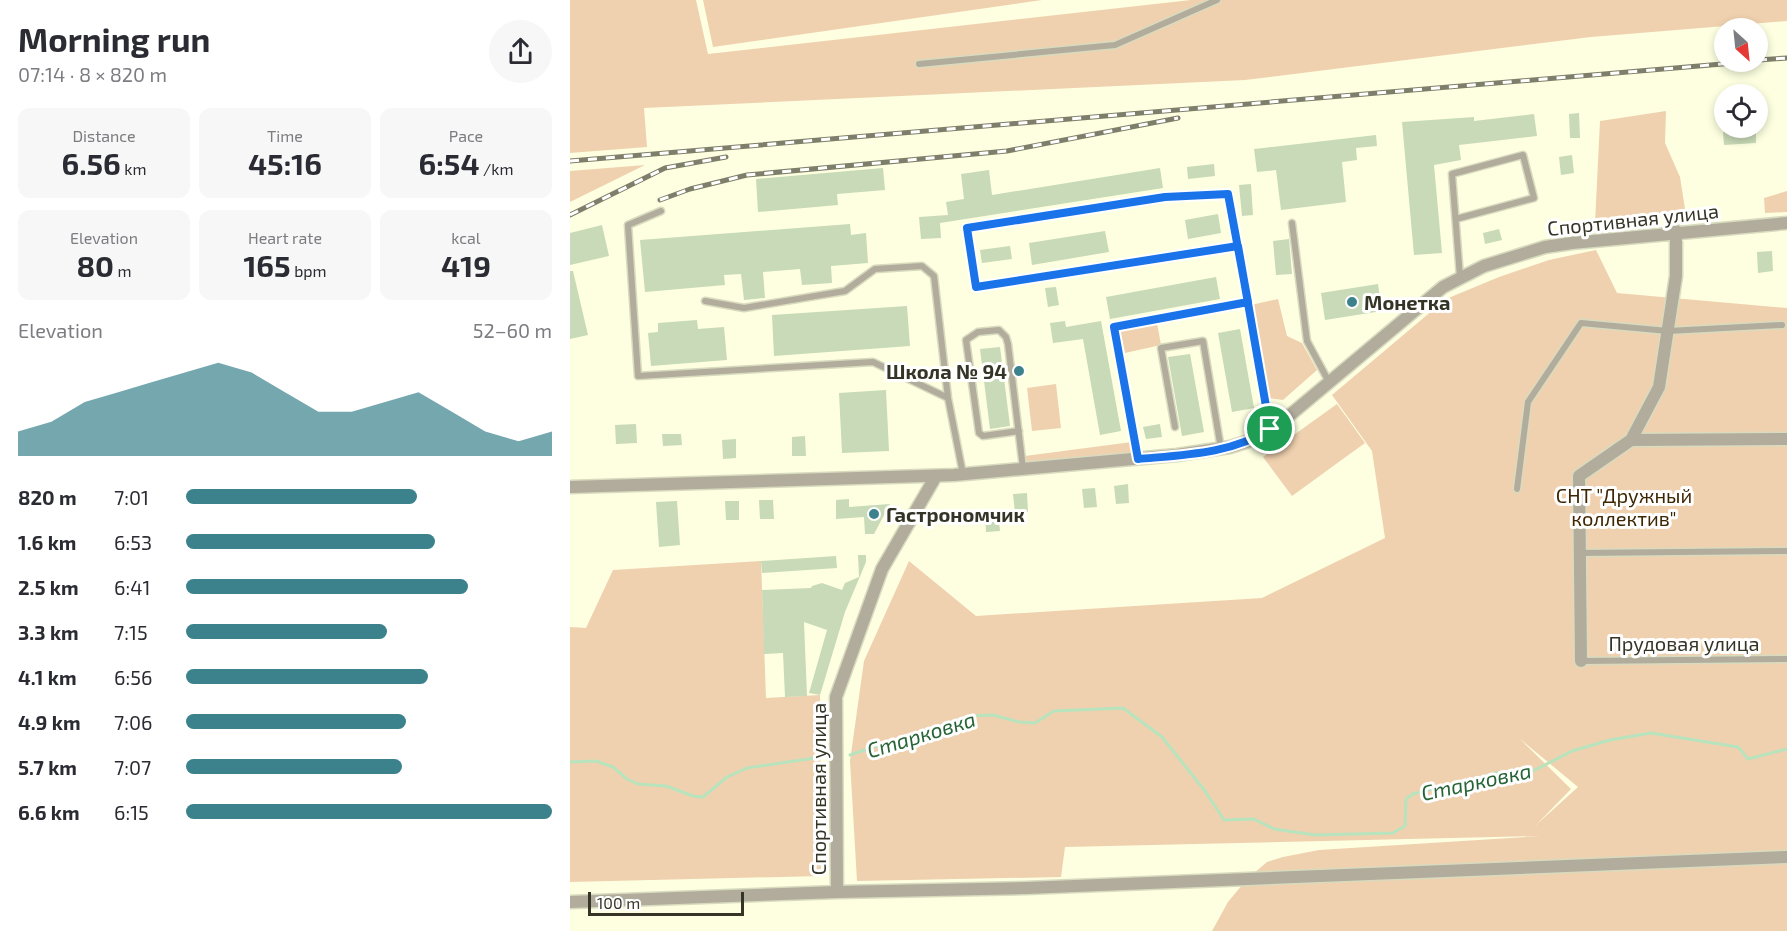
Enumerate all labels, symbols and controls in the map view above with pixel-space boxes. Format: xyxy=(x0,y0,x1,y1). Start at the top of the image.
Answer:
north arrow xyxy=(1714,18,1768,72)
map controls xyxy=(1714,18,1768,138)
text: Morning run xyxy=(18,19,210,59)
button: share xyxy=(489,20,552,83)
text: 07:14 · 8 × 820 m xyxy=(18,62,167,86)
button: locate xyxy=(1714,84,1768,138)
text: Distance xyxy=(72,126,136,145)
text: Time xyxy=(267,126,303,145)
text: Pace xyxy=(449,126,483,145)
text: 6.56 xyxy=(61,145,121,181)
text: 45:16 xyxy=(248,145,322,181)
text: 6:54 xyxy=(418,145,480,181)
text: km xyxy=(121,159,147,178)
text: /km xyxy=(480,159,514,178)
street label: Спортивная улица xyxy=(1546,198,1720,241)
text: Elevation xyxy=(70,228,138,247)
text: Heart rate xyxy=(248,228,322,247)
text: kcal xyxy=(451,228,481,247)
text: 80 xyxy=(76,247,114,283)
text: 165 xyxy=(243,247,291,283)
text: 419 xyxy=(441,247,491,283)
text: m xyxy=(114,261,132,280)
text: bpm xyxy=(291,261,327,280)
place label: Монетка xyxy=(1364,290,1450,314)
marker: Монетка xyxy=(1345,295,1359,309)
text: Elevation xyxy=(18,318,103,342)
text: 52–60 m xyxy=(473,318,552,342)
place label: Школа № 94 xyxy=(886,359,1007,383)
marker: Школа № 94 xyxy=(1012,364,1026,378)
pin xyxy=(1244,403,1295,454)
icon: arrive xyxy=(1253,412,1286,445)
park label: СНТ "Дружный коллектив" xyxy=(1556,483,1692,530)
text: 820 m xyxy=(18,485,77,509)
text: 7:01 xyxy=(114,485,149,509)
place label: Гастрономчик xyxy=(886,502,1025,526)
marker: Гастрономчик xyxy=(867,507,881,521)
text: 1.6 km xyxy=(18,530,76,554)
text: 6:53 xyxy=(114,530,152,554)
text: 2.5 km xyxy=(18,575,79,599)
text: 6:41 xyxy=(114,575,150,599)
text: 3.3 km xyxy=(18,620,79,644)
text: 7:15 xyxy=(114,620,148,644)
street label: Прудовая улица xyxy=(1608,631,1760,656)
text: 4.1 km xyxy=(18,665,77,689)
text: 6:56 xyxy=(114,665,152,689)
street label: Спортивная улица xyxy=(806,703,831,875)
water label: Старковка xyxy=(864,706,978,762)
text: 4.9 km xyxy=(18,710,81,734)
text: 7:06 xyxy=(114,710,152,734)
text: 5.7 km xyxy=(18,755,77,779)
text: 7:07 xyxy=(114,755,151,779)
water label: Старковка xyxy=(1419,757,1533,805)
text: 6.6 km xyxy=(18,800,80,824)
text: 6:15 xyxy=(114,800,149,824)
scale bar xyxy=(588,889,744,916)
text: 100 m xyxy=(597,893,640,912)

